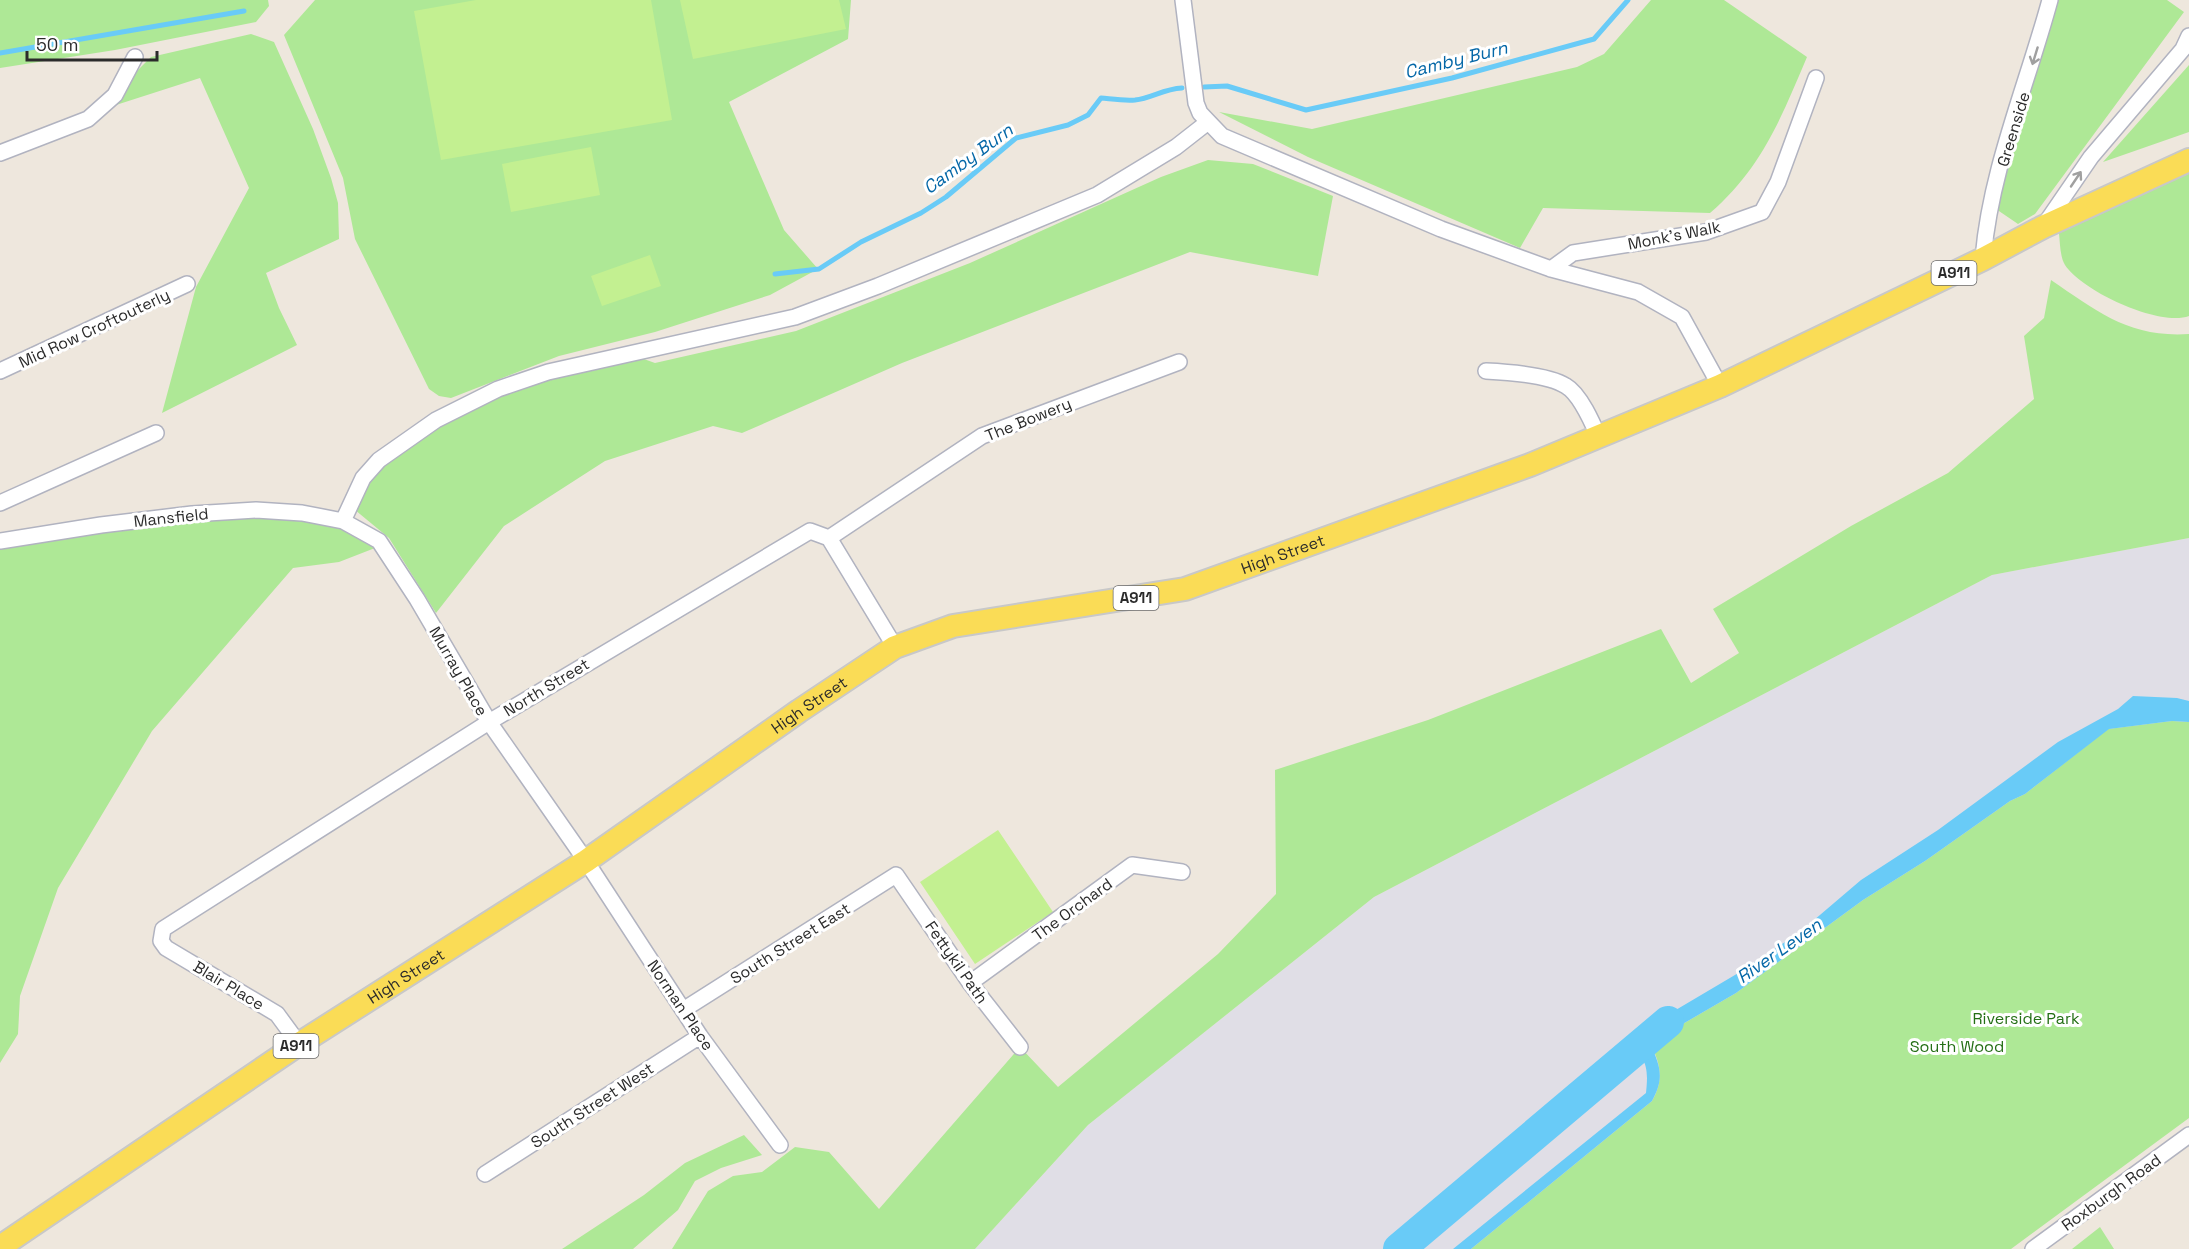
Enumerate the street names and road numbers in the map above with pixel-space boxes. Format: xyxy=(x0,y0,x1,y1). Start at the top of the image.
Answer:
street label: Greenside xyxy=(1992,89,2035,169)
street label: Monk's Walk xyxy=(1626,216,1723,255)
road number: A911 xyxy=(1932,261,1976,285)
street label: Mid Row Croftouterly xyxy=(15,284,173,373)
street label: The Bowery xyxy=(982,393,1074,446)
street label: Mansfield xyxy=(132,503,210,532)
street label: High Street xyxy=(1238,530,1328,579)
road number: A911 xyxy=(1114,586,1158,610)
street label: Murray Place xyxy=(425,623,493,720)
street label: North Street xyxy=(499,654,593,721)
street label: High Street xyxy=(767,672,851,738)
street label: The Orchard xyxy=(1028,873,1116,945)
street label: South Street East xyxy=(726,898,854,989)
street label: Fettykil Path xyxy=(920,917,993,1008)
street label: High Street xyxy=(363,944,449,1009)
street label: Blair Place xyxy=(189,956,268,1015)
street label: Norman Place xyxy=(643,956,719,1055)
road number: A911 xyxy=(274,1034,318,1058)
street label: South Street West xyxy=(527,1058,658,1153)
street label: Roxburgh Road xyxy=(2057,1149,2165,1236)

